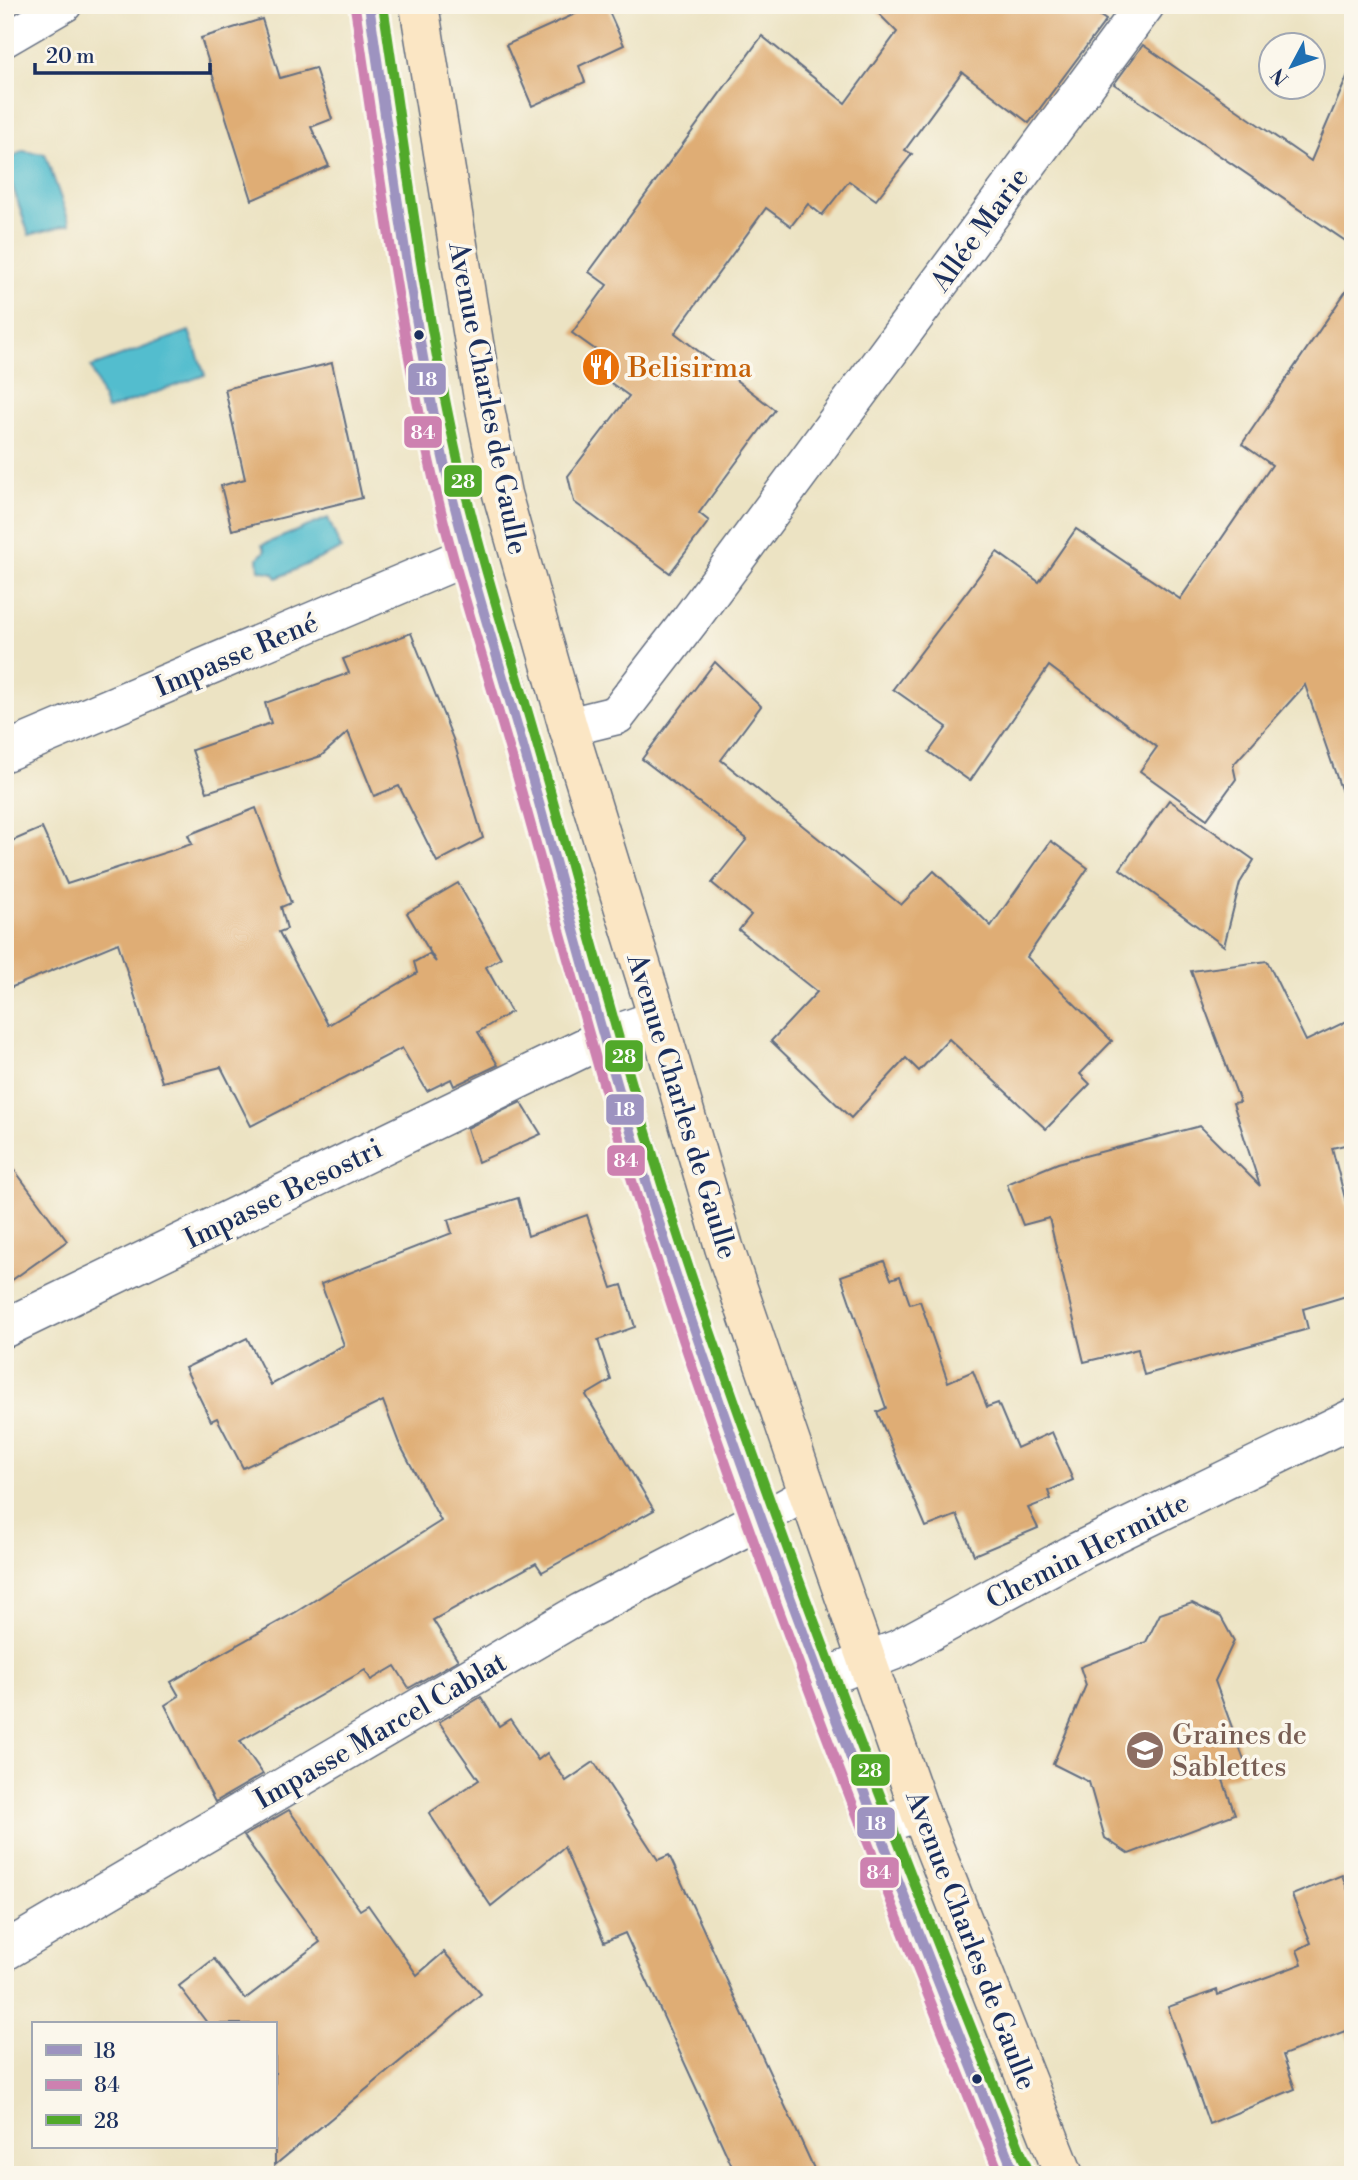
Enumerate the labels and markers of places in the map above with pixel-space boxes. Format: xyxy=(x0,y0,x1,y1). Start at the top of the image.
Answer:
unlabelled marker xyxy=(412,328,426,342)
restaurant icon: Belisirma xyxy=(580,346,622,388)
place label: Belisirma xyxy=(627,351,753,386)
place label: Graines de Sablettes xyxy=(1172,1718,1307,1785)
school or university icon: Graines de Sablettes xyxy=(1124,1729,1166,1771)
unlabelled marker xyxy=(970,2072,984,2086)

